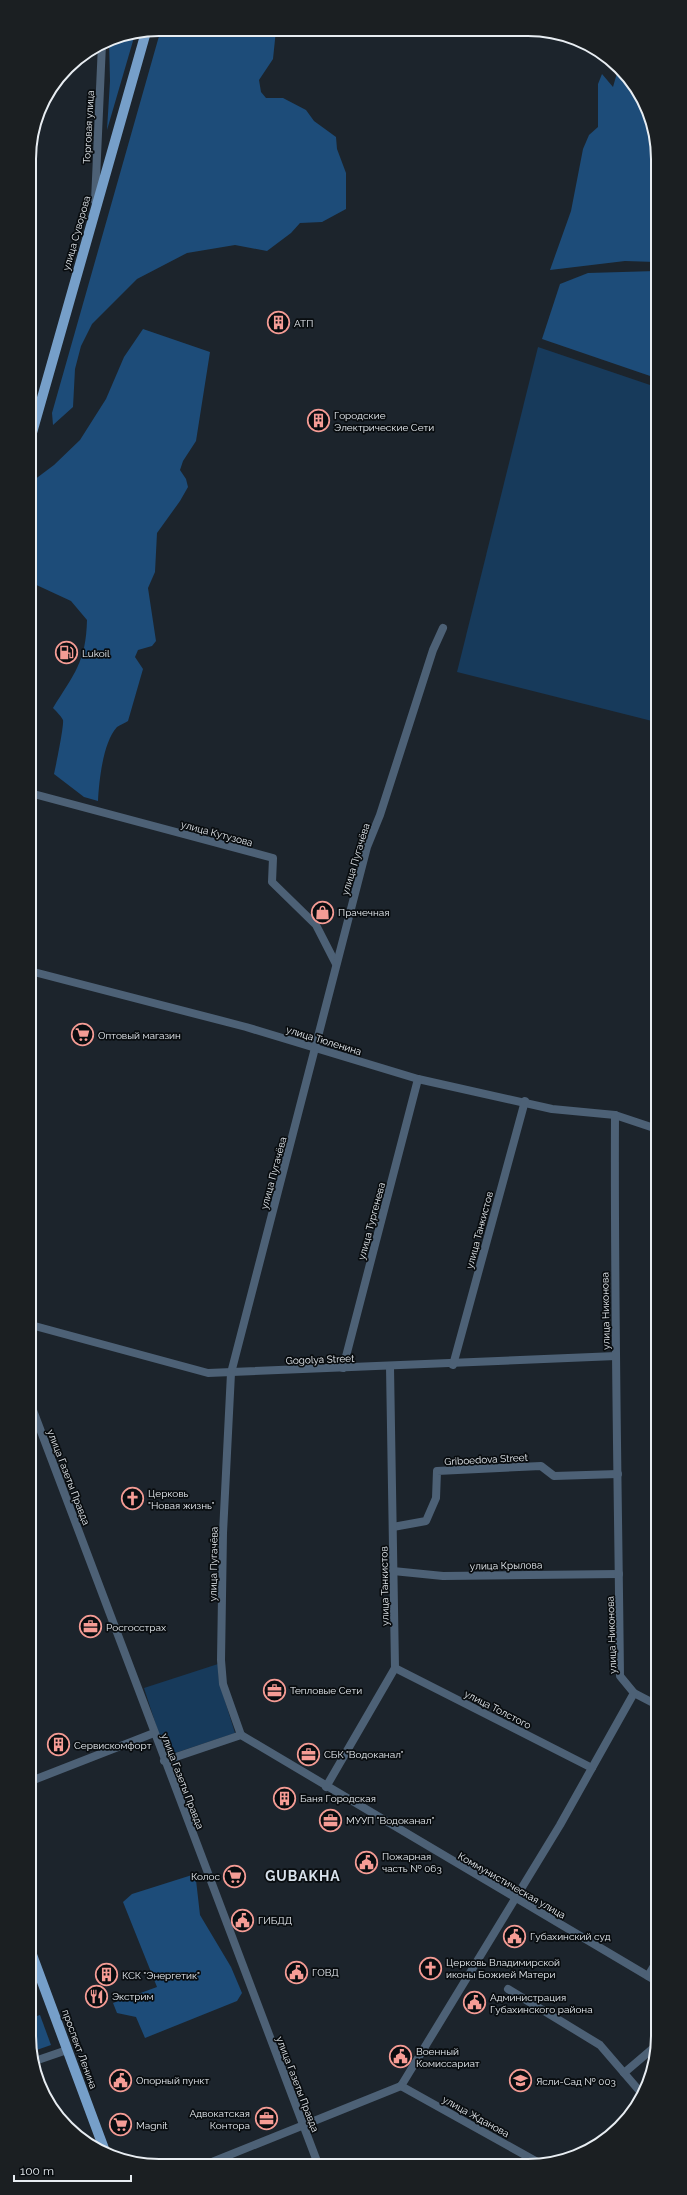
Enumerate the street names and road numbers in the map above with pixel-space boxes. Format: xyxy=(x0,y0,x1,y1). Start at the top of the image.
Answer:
street label: Торговая улица xyxy=(81,90,96,164)
street label: улица Суворова xyxy=(61,194,92,272)
street label: улица Кутузова xyxy=(180,819,254,848)
street label: улица Пугачёва xyxy=(339,822,372,896)
street label: улица Тюленина xyxy=(285,1024,363,1057)
street label: улица Пугачёва xyxy=(258,1136,288,1211)
street label: улица Тургенева xyxy=(356,1181,387,1261)
street label: улица Танкистов xyxy=(464,1190,495,1270)
street label: улица Никонова xyxy=(599,1272,612,1350)
street label: Gogolya Street xyxy=(285,1353,355,1366)
street label: улица Газеты Правда xyxy=(45,1428,92,1526)
street label: Griboedova Street xyxy=(444,1452,529,1467)
street label: улица Пугачёва xyxy=(207,1527,220,1601)
street label: улица Танкистов xyxy=(378,1546,391,1626)
street label: улица Крылова xyxy=(470,1559,542,1572)
street label: улица Никонова xyxy=(605,1596,618,1674)
street label: улица Толстого xyxy=(463,1688,533,1731)
street label: улица Газеты Правда xyxy=(159,1732,206,1830)
street label: Коммунистическая улица xyxy=(456,1850,567,1921)
street label: проспект Ленина xyxy=(60,2008,99,2090)
street label: улица Газеты Правда xyxy=(274,2035,321,2133)
street label: улица Жданова xyxy=(440,2094,511,2139)

